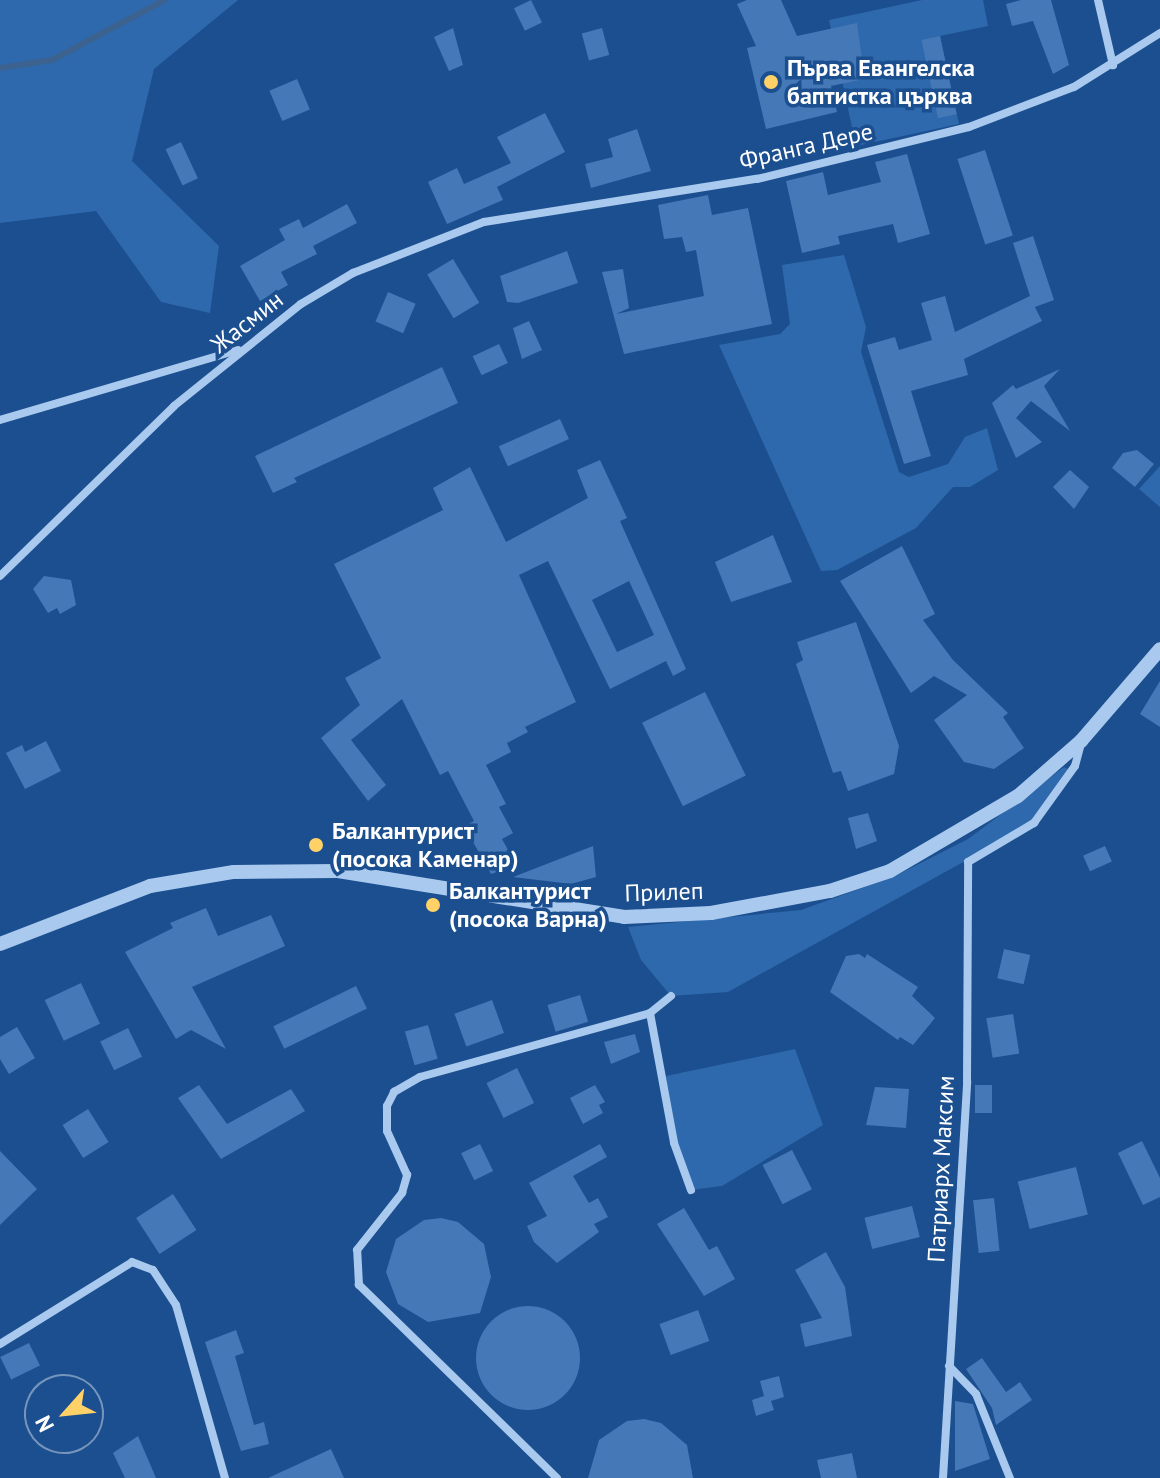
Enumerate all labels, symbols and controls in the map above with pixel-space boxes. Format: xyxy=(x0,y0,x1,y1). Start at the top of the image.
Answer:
place label: Първа Евангелска баптистка църква xyxy=(787,54,975,110)
marker: Първа Евангелска баптистка църква xyxy=(762,73,780,91)
street label: Франга Дере xyxy=(736,117,876,175)
street label: Жасмин xyxy=(205,285,289,359)
place label: Балкантурист (посока Каменар) xyxy=(332,817,519,873)
marker: Балкантурист (посока Каменар) xyxy=(307,836,325,854)
street label: Прилеп xyxy=(624,876,704,908)
place label: Балкантурист (посока Варна) xyxy=(449,877,607,933)
marker: Балкантурист (посока Варна) xyxy=(424,896,442,914)
street label: Патриарх Максим xyxy=(922,1074,960,1264)
north arrow xyxy=(24,1374,104,1454)
text: N xyxy=(29,1411,60,1437)

